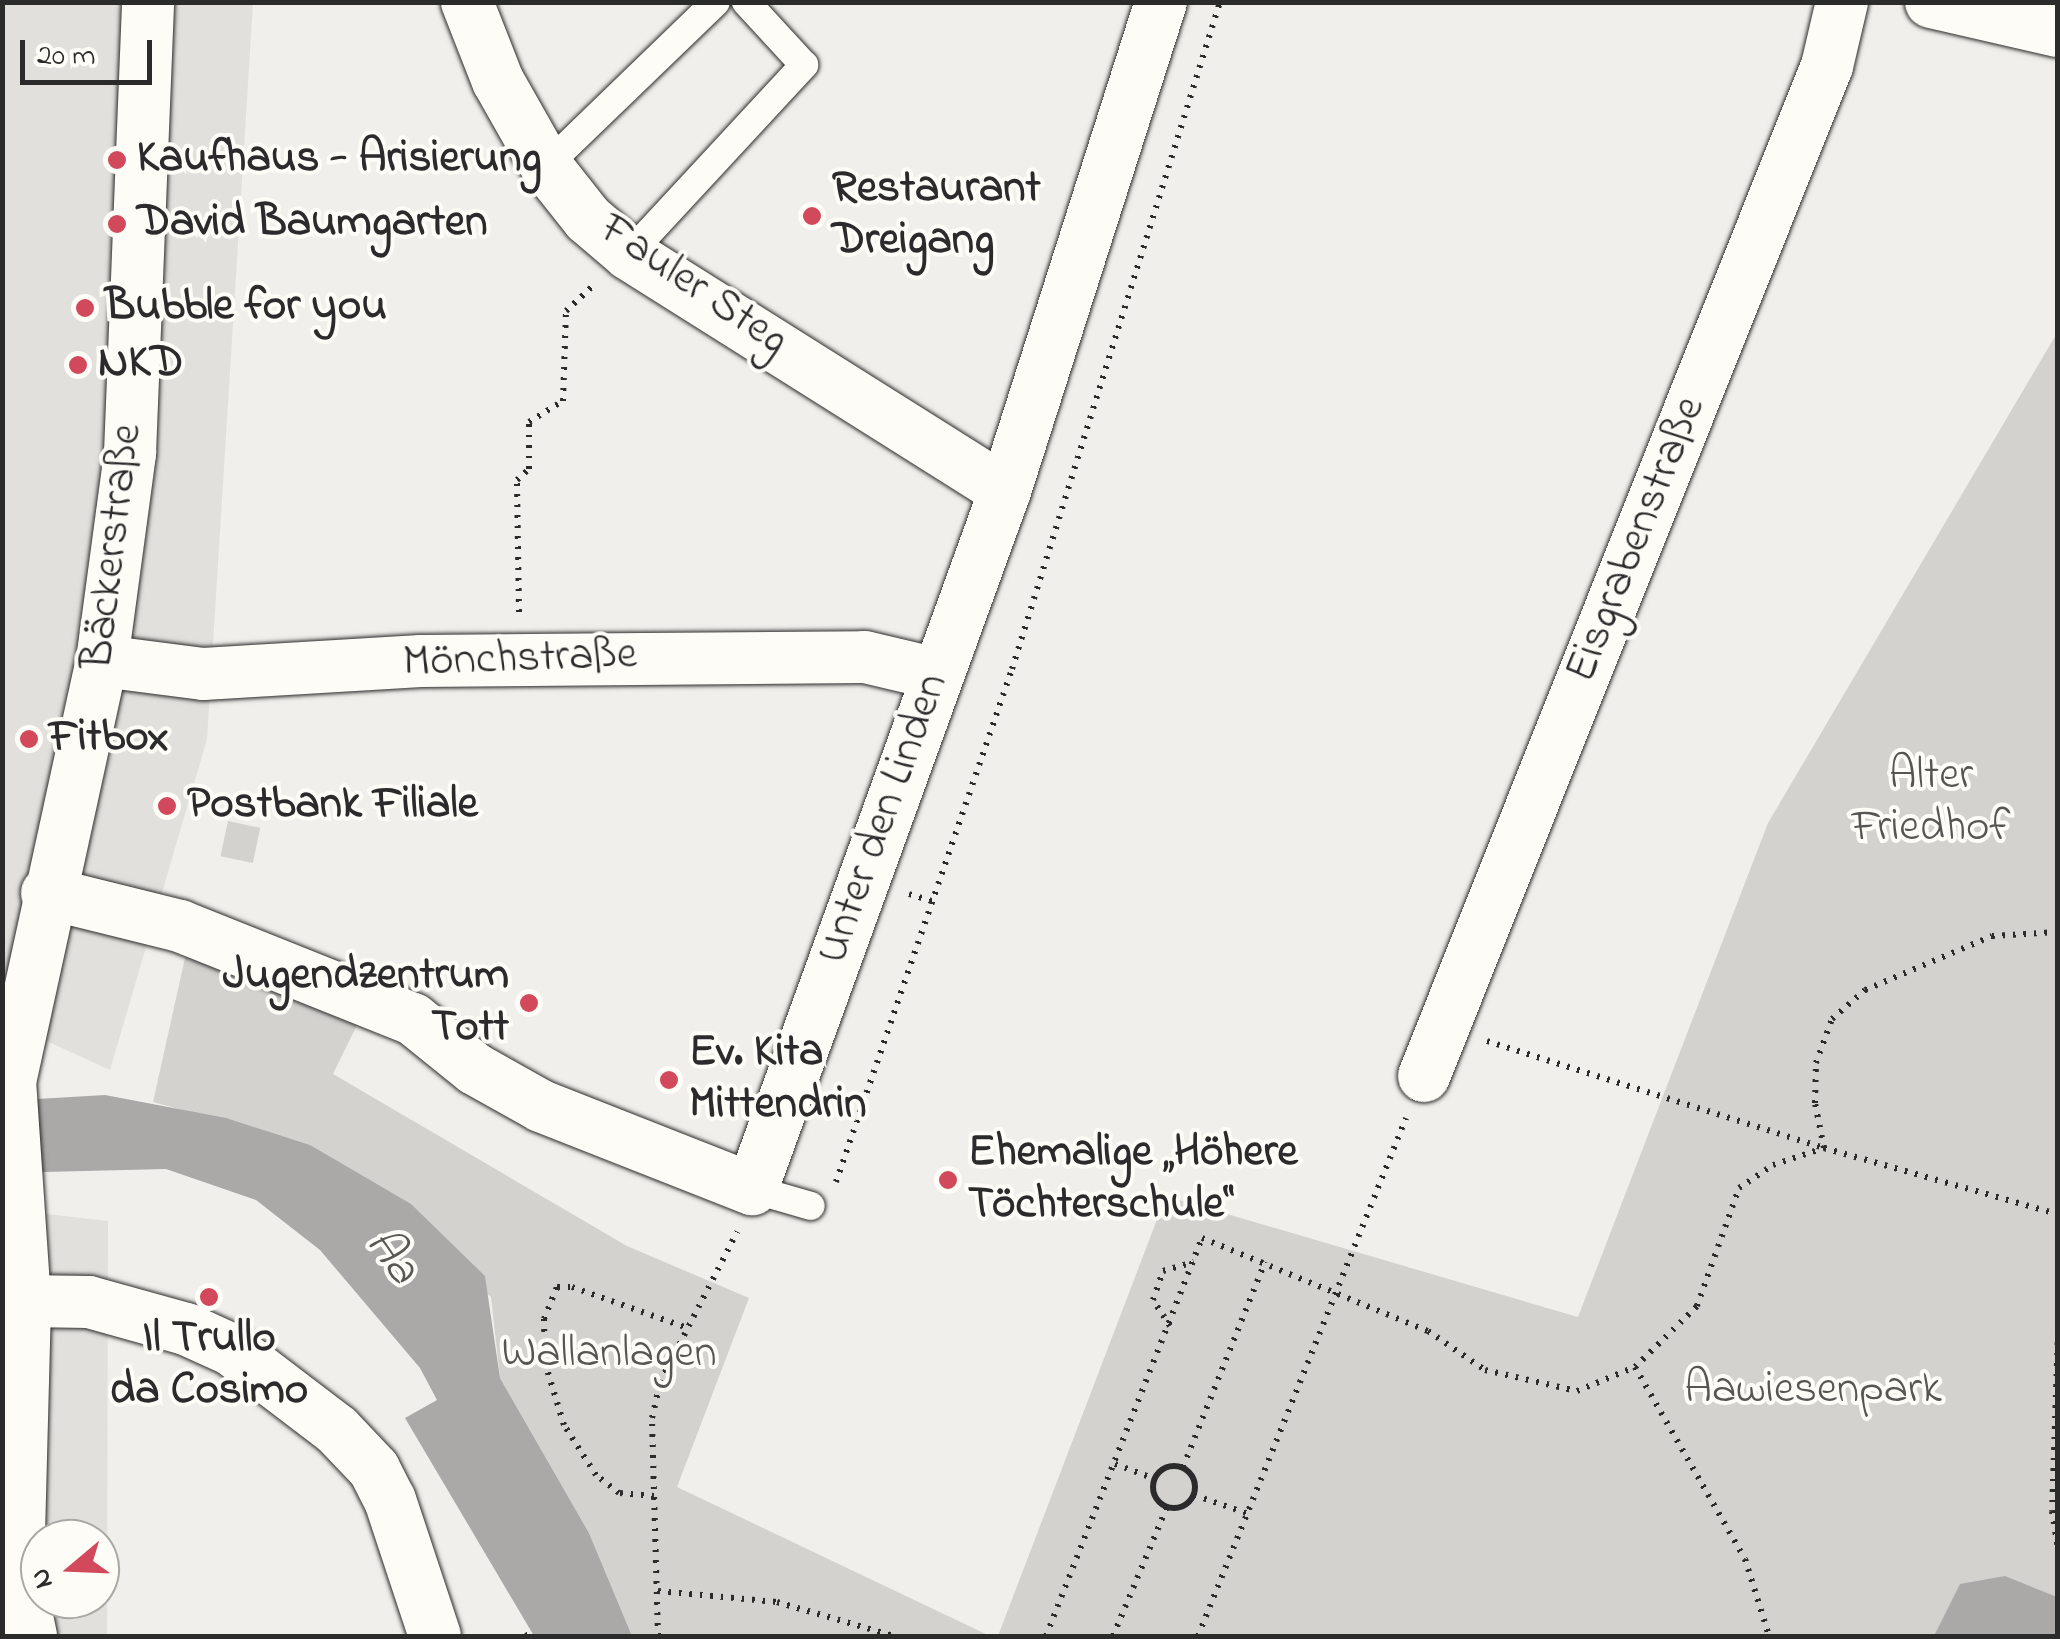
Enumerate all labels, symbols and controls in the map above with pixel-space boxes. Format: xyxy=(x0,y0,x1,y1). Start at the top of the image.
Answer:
scale bar xyxy=(25,20,158,82)
text: 20 m xyxy=(37,35,96,79)
place label: Kaufhaus - Arisierung xyxy=(137,133,542,187)
marker: Kaufhaus - Arisierung xyxy=(106,149,128,171)
place label: Restaurant Dreigang xyxy=(832,163,1041,269)
place label: David Baumgarten xyxy=(137,197,487,251)
street label: Fauler Steg xyxy=(588,203,798,369)
marker: Restaurant Dreigang xyxy=(801,205,823,227)
marker: David Baumgarten xyxy=(106,213,128,235)
place label: Bubble for you xyxy=(105,281,387,335)
marker: Bubble for you xyxy=(74,297,96,319)
place label: NKD xyxy=(98,338,183,392)
marker: NKD xyxy=(67,354,89,376)
street label: Eisgrabenstraße xyxy=(1555,389,1719,691)
street label: Bäckerstraße xyxy=(72,421,156,673)
street label: Mönchstraße xyxy=(402,629,638,691)
street label: Unter den Linden xyxy=(807,667,961,971)
place label: Fitbox xyxy=(49,712,169,766)
marker: Fitbox xyxy=(18,728,40,750)
park label: Alter Friedhof xyxy=(1852,750,2010,856)
place label: Postbank Filiale xyxy=(187,779,478,833)
marker: Postbank Filiale xyxy=(156,795,178,817)
place label: Jugendzentrum Tott xyxy=(223,950,509,1056)
marker: Jugendzentrum Tott xyxy=(518,992,540,1014)
place label: Ev. Kita Mittendrin xyxy=(689,1027,867,1133)
marker: Ev. Kita Mittendrin xyxy=(658,1069,680,1091)
place label: Ehemalige „Höhere Töchterschule“ xyxy=(968,1127,1298,1233)
marker: Ehemalige „Höhere Töchterschule“ xyxy=(937,1169,959,1191)
water label: Aa xyxy=(351,1218,431,1296)
marker: Il Trullo da Cosimo xyxy=(198,1286,220,1308)
place label: Il Trullo da Cosimo xyxy=(110,1313,308,1419)
park label: Wallanlagen xyxy=(501,1328,717,1382)
park label: Aawiesenpark xyxy=(1684,1364,1942,1418)
north arrow xyxy=(20,1519,120,1619)
text: N xyxy=(21,1563,66,1594)

